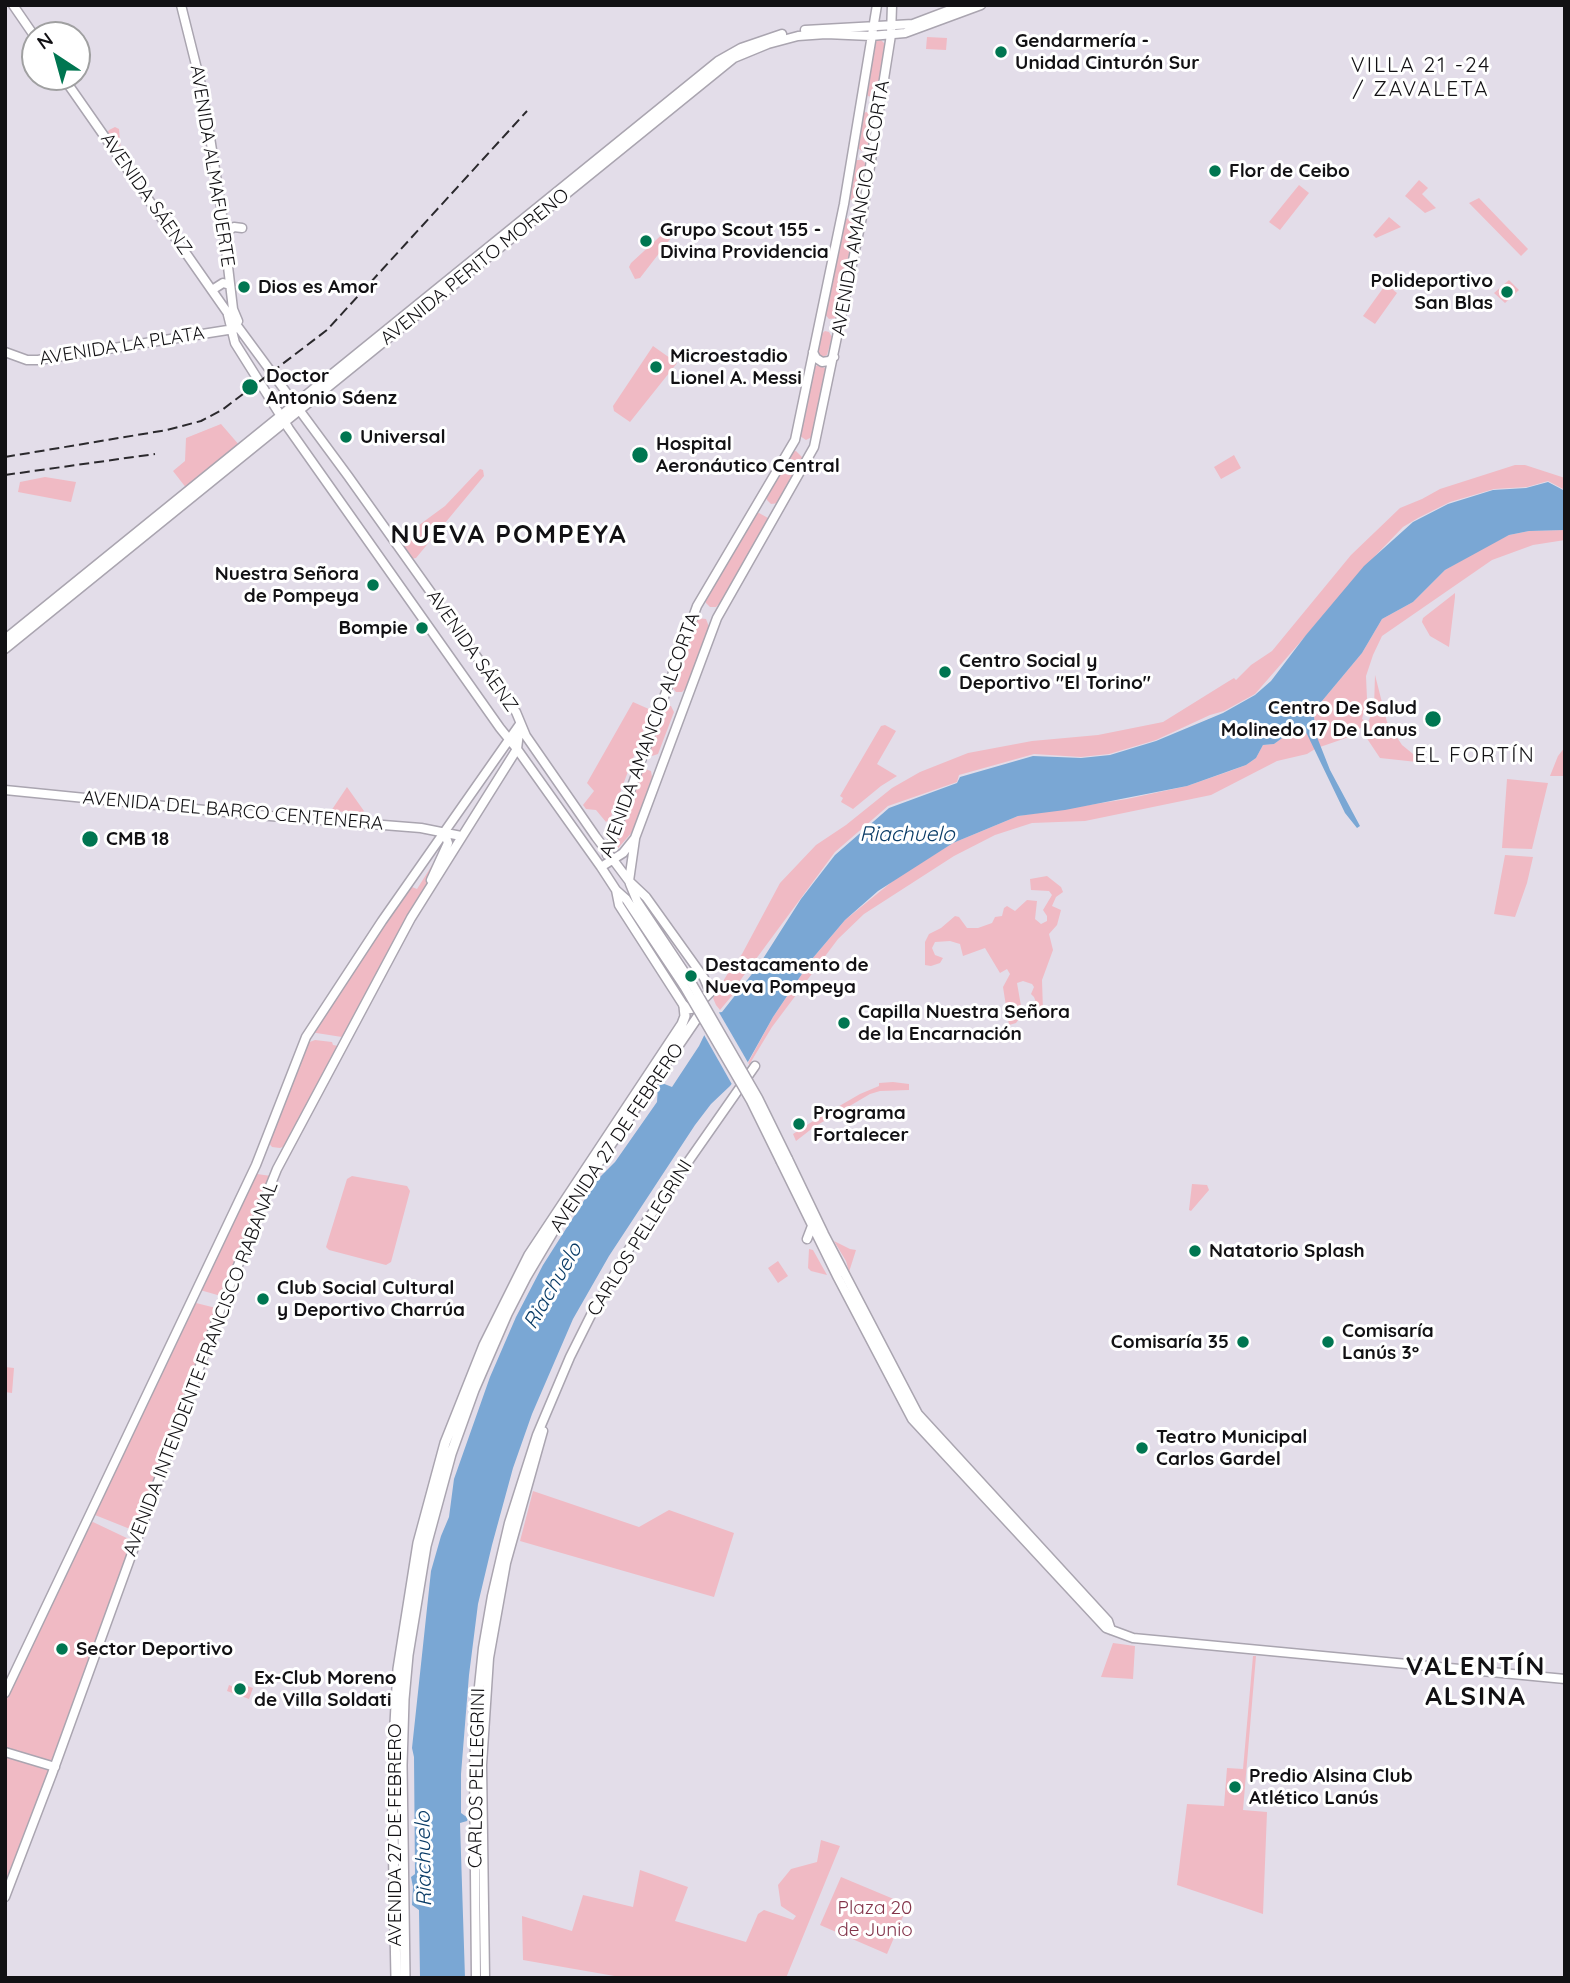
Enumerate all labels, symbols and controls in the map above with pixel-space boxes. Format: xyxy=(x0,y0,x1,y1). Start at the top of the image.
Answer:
north arrow xyxy=(21,21,91,91)
text: N xyxy=(32,27,58,54)
place label: Gendarmería - Unidad Cinturón Sur xyxy=(1015,30,1199,74)
marker: Gendarmería - Unidad Cinturón Sur xyxy=(993,44,1009,60)
district label: VILLA 21 -24 / ZAVALETA xyxy=(1352,53,1490,103)
street label: AVENIDA ALMAFUERTE xyxy=(185,64,239,268)
street label: AVENIDA AMANCIO ALCORTA xyxy=(827,78,895,338)
street label: AVENIDA SÁENZ xyxy=(96,129,196,259)
place label: Flor de Ceibo xyxy=(1229,160,1350,182)
marker: Flor de Ceibo xyxy=(1207,163,1223,179)
street label: AVENIDA PERITO MORENO xyxy=(376,184,574,350)
place label: Grupo Scout 155 - Divina Providencia xyxy=(660,219,829,263)
marker: Grupo Scout 155 - Divina Providencia xyxy=(638,233,654,249)
place label: Polideportivo San Blas xyxy=(1370,270,1493,314)
place label: Dios es Amor xyxy=(258,276,378,298)
marker: Dios es Amor xyxy=(236,279,252,295)
marker: Polideportivo San Blas xyxy=(1499,284,1515,300)
street label: AVENIDA LA PLATA xyxy=(38,322,206,370)
place label: Microestadio Lionel A. Messi xyxy=(670,345,802,389)
marker: Microestadio Lionel A. Messi xyxy=(648,359,664,375)
place label: Doctor Antonio Sáenz xyxy=(266,365,397,409)
marker: Doctor Antonio Sáenz xyxy=(240,377,260,397)
place label: Universal xyxy=(360,426,446,448)
marker: Universal xyxy=(338,429,354,445)
place label: Hospital Aeronáutico Central xyxy=(656,433,840,477)
marker: Hospital Aeronáutico Central xyxy=(630,445,650,465)
district label: NUEVA POMPEYA xyxy=(392,519,626,551)
place label: Nuestra Señora de Pompeya xyxy=(215,563,359,607)
marker: Nuestra Señora de Pompeya xyxy=(365,577,381,593)
street label: AVENIDA SÁENZ xyxy=(422,586,522,716)
street label: AVENIDA AMANCIO ALCORTA xyxy=(595,609,705,861)
place label: Bompie xyxy=(339,617,408,639)
marker: Bompie xyxy=(414,620,430,636)
place label: Centro Social y Deportivo "El Torino" xyxy=(959,650,1151,694)
marker: Centro Social y Deportivo "El Torino" xyxy=(937,664,953,680)
place label: Centro De Salud Molinedo 17 De Lanus xyxy=(1221,697,1417,741)
marker: Centro De Salud Molinedo 17 De Lanus xyxy=(1423,709,1443,729)
district label: EL FORTÍN xyxy=(1415,743,1535,769)
street label: AVENIDA DEL BARCO CENTENERA xyxy=(82,786,384,836)
water label: Riachuelo xyxy=(859,822,955,848)
place label: CMB 18 xyxy=(106,828,169,850)
marker: CMB 18 xyxy=(80,829,100,849)
place label: Destacamento de Nueva Pompeya xyxy=(705,954,869,998)
marker: Destacamento de Nueva Pompeya xyxy=(683,968,699,984)
place label: Capilla Nuestra Señora de la Encarnación xyxy=(858,1001,1070,1045)
marker: Capilla Nuestra Señora de la Encarnación xyxy=(836,1015,852,1031)
street label: AVENIDA 27 DE FEBRERO xyxy=(545,1039,689,1237)
place label: Programa Fortalecer xyxy=(813,1102,909,1146)
marker: Programa Fortalecer xyxy=(791,1116,807,1132)
street label: CARLOS PELLEGRINI xyxy=(583,1156,697,1320)
street label: AVENIDA INTENDENTE FRANCISCO RABANAL xyxy=(119,1178,283,1560)
water label: Riachuelo xyxy=(518,1238,588,1334)
place label: Natatorio Splash xyxy=(1209,1240,1365,1262)
marker: Natatorio Splash xyxy=(1187,1243,1203,1259)
place label: Club Social Cultural y Deportivo Charrúa xyxy=(277,1277,465,1321)
marker: Club Social Cultural y Deportivo Charrúa xyxy=(255,1291,271,1307)
place label: Comisaría Lanús 3° xyxy=(1342,1320,1434,1364)
place label: Comisaría 35 xyxy=(1111,1331,1229,1353)
marker: Comisaría 35 xyxy=(1235,1334,1251,1350)
marker: Comisaría Lanús 3° xyxy=(1320,1334,1336,1350)
place label: Teatro Municipal Carlos Gardel xyxy=(1156,1426,1307,1470)
marker: Teatro Municipal Carlos Gardel xyxy=(1134,1440,1150,1456)
place label: Sector Deportivo xyxy=(76,1638,233,1660)
marker: Sector Deportivo xyxy=(54,1641,70,1657)
district label: VALENTÍN ALSINA xyxy=(1407,1651,1545,1712)
place label: Ex-Club Moreno de Villa Soldati xyxy=(254,1667,397,1711)
marker: Ex-Club Moreno de Villa Soldati xyxy=(232,1681,248,1697)
street label: CARLOS PELLEGRINI xyxy=(464,1688,490,1868)
street label: AVENIDA 27 DE FEBRERO xyxy=(384,1724,406,1946)
place label: Predio Alsina Club Atlético Lanús xyxy=(1249,1765,1413,1809)
marker: Predio Alsina Club Atlético Lanús xyxy=(1227,1779,1243,1795)
water label: Riachuelo xyxy=(411,1811,437,1907)
park label: Plaza 20 de Junio xyxy=(837,1897,913,1941)

